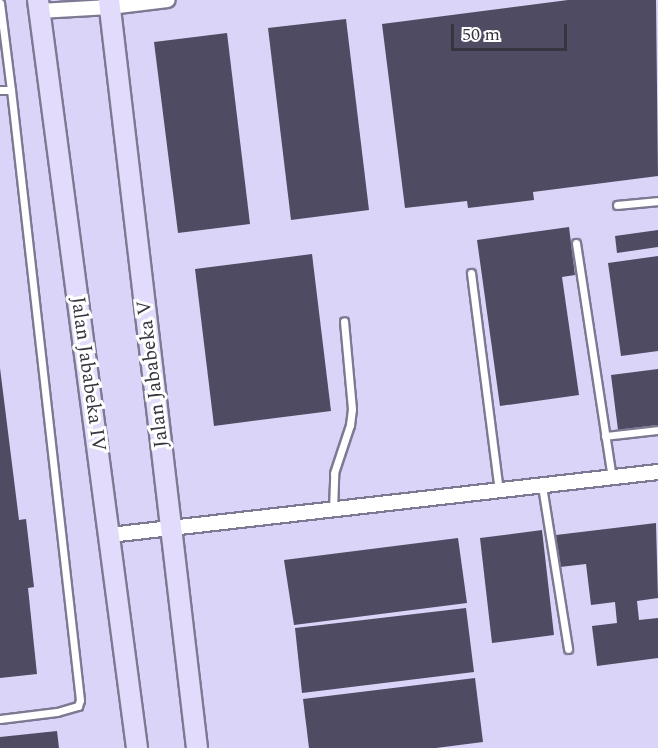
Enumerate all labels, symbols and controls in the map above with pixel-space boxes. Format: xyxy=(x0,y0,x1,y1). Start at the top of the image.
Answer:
scale bar xyxy=(454,12,570,50)
text: 50 m xyxy=(462,21,500,48)
street label: Jalan Jababeka IV xyxy=(65,295,111,453)
street label: Jalan Jababeka V xyxy=(132,299,174,449)

